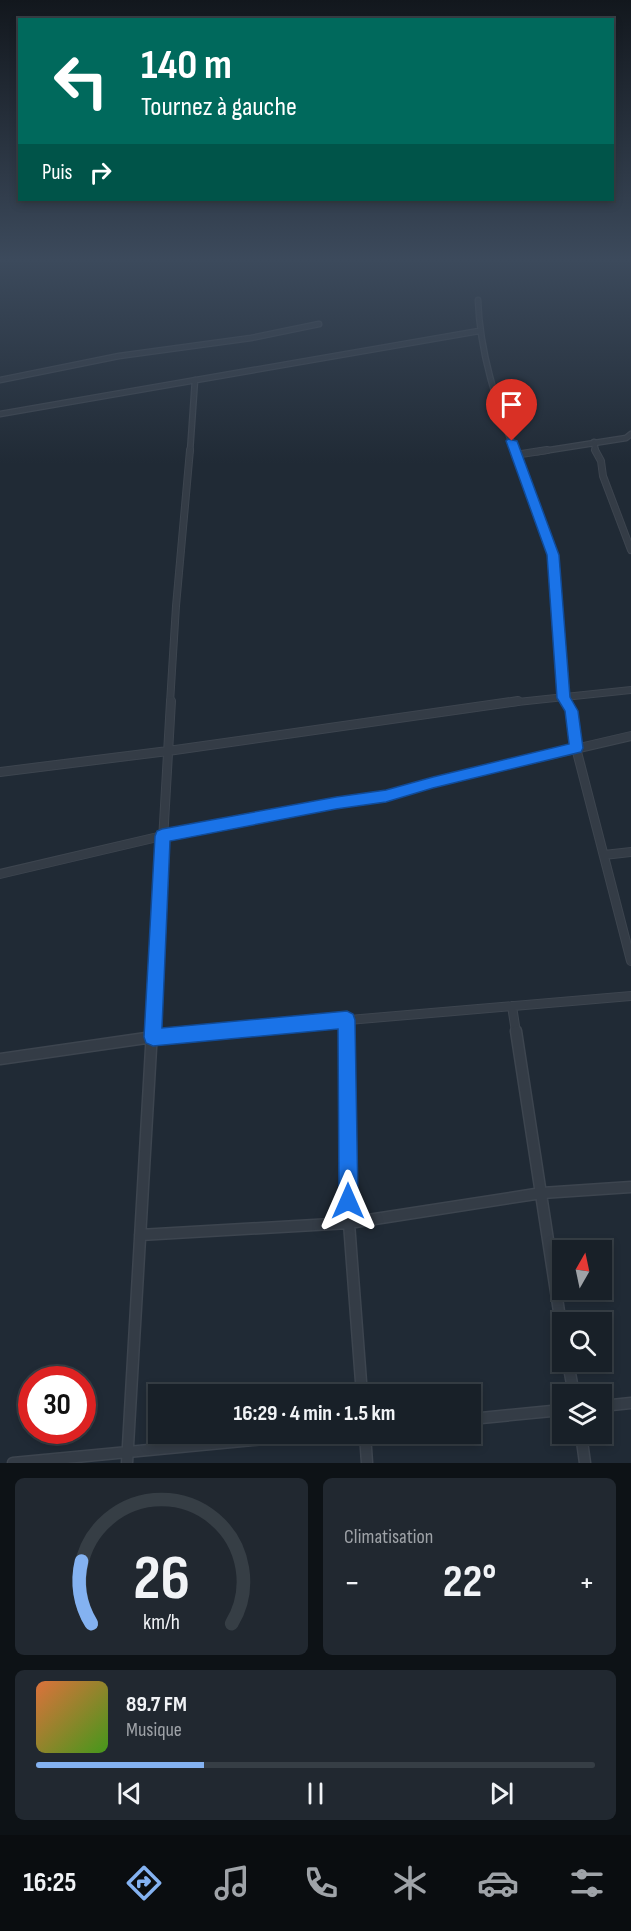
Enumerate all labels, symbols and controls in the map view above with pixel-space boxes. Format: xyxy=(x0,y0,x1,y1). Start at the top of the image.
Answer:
text: 140 m xyxy=(141,40,232,91)
icon: left xyxy=(42,42,120,120)
text: Tournez à gauche xyxy=(141,91,297,123)
icon: right xyxy=(84,156,117,189)
text: Puis xyxy=(42,159,72,186)
pin xyxy=(486,379,537,441)
icon: arrive xyxy=(495,388,528,421)
position arrow xyxy=(316,1169,380,1233)
north arrow xyxy=(552,1240,612,1300)
map controls xyxy=(552,1240,612,1444)
button: search xyxy=(552,1312,612,1372)
speed limit sign: 30 xyxy=(18,1366,96,1444)
button: layers xyxy=(552,1384,612,1444)
text: 16:29 · 4 min · 1.5 km xyxy=(234,1400,395,1427)
text: Climatisation xyxy=(344,1525,433,1549)
text: 26 xyxy=(133,1542,190,1617)
text: 22° xyxy=(443,1555,496,1610)
text: − xyxy=(344,1563,360,1603)
text: + xyxy=(579,1563,595,1603)
text: km/h xyxy=(143,1610,180,1635)
text: 89.7 FM xyxy=(126,1691,187,1718)
text: Musique xyxy=(126,1718,182,1742)
icon: previous xyxy=(113,1777,146,1810)
icon: pause xyxy=(299,1777,332,1810)
icon: next xyxy=(485,1777,518,1810)
icon: directions xyxy=(123,1862,165,1904)
icon: music xyxy=(211,1862,253,1904)
icon: phone xyxy=(300,1862,342,1904)
icon: climate xyxy=(389,1862,431,1904)
icon: car xyxy=(477,1862,519,1904)
icon: filters xyxy=(566,1862,608,1904)
text: 16:25 xyxy=(23,1867,76,1899)

